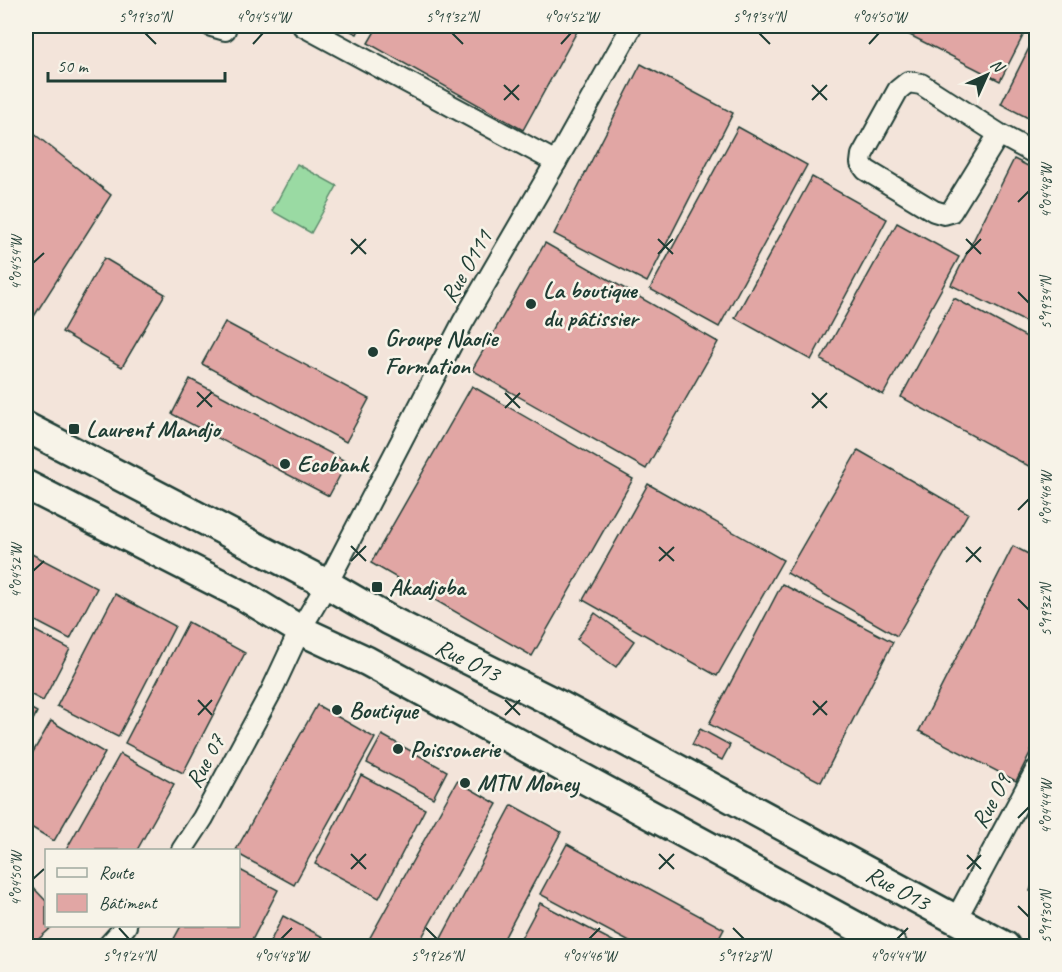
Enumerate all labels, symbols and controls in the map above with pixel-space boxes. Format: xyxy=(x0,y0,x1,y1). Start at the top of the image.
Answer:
text: 5°19'30"N xyxy=(119,8,174,27)
text: 4°04'54"W xyxy=(236,8,293,27)
text: 5°19'32"N xyxy=(426,8,481,27)
text: 4°04'52"W xyxy=(544,8,601,27)
text: 5°19'34"N xyxy=(733,8,788,27)
text: 4°04'50"W xyxy=(852,8,909,27)
scale bar xyxy=(48,45,225,83)
north arrow xyxy=(957,45,1017,105)
text: 50 m xyxy=(57,55,90,77)
text: N xyxy=(986,55,1010,78)
text: 4°04'48"W xyxy=(1037,161,1056,218)
street label: Rue O111 xyxy=(433,223,499,308)
text: 4°04'54"W xyxy=(7,233,26,290)
text: 5°19'34"N xyxy=(1037,274,1056,329)
place label: La boutique du pâtissier xyxy=(543,275,640,333)
marker: La boutique du pâtissier xyxy=(524,297,538,311)
place label: Groupe Naolie Formation xyxy=(385,323,499,381)
marker: Groupe Naolie Formation xyxy=(366,345,380,359)
place label: Laurent Mandjo xyxy=(86,414,222,444)
marker: Laurent Mandjo xyxy=(67,422,81,436)
place label: Ecobank xyxy=(297,449,370,479)
marker: Ecobank xyxy=(278,457,292,471)
text: 4°04'46"W xyxy=(1037,469,1056,526)
text: 4°04'52"W xyxy=(7,541,26,598)
place label: Akadjoba xyxy=(389,572,467,602)
marker: Akadjoba xyxy=(370,580,384,594)
text: 5°19'32"N xyxy=(1037,581,1056,636)
street label: Rue O13 xyxy=(431,632,507,689)
place label: Boutique xyxy=(349,695,420,725)
marker: Boutique xyxy=(330,703,344,717)
street label: Rue 07 xyxy=(179,728,232,793)
place label: Poissonerie xyxy=(410,734,502,764)
marker: Poissonerie xyxy=(391,742,405,756)
street label: Rue O9 xyxy=(964,767,1019,833)
place label: MTN Money xyxy=(477,768,580,798)
marker: MTN Money xyxy=(458,776,472,790)
text: 4°04'44"W xyxy=(1037,777,1056,834)
text: 4°04'50"W xyxy=(7,849,26,906)
legend xyxy=(45,849,240,927)
street label: Rue O13 xyxy=(861,859,937,918)
text: Route xyxy=(99,862,134,884)
text: 5°19'30"N xyxy=(1037,888,1056,943)
text: Bâtiment xyxy=(99,892,159,914)
text: 5°19'24"N xyxy=(103,947,158,966)
text: 4°04'48"W xyxy=(254,947,311,966)
text: 5°19'26"N xyxy=(411,947,466,966)
text: 4°04'46"W xyxy=(562,947,619,966)
text: 5°19'28"N xyxy=(718,947,773,966)
text: 4°04'44"W xyxy=(870,947,927,966)

